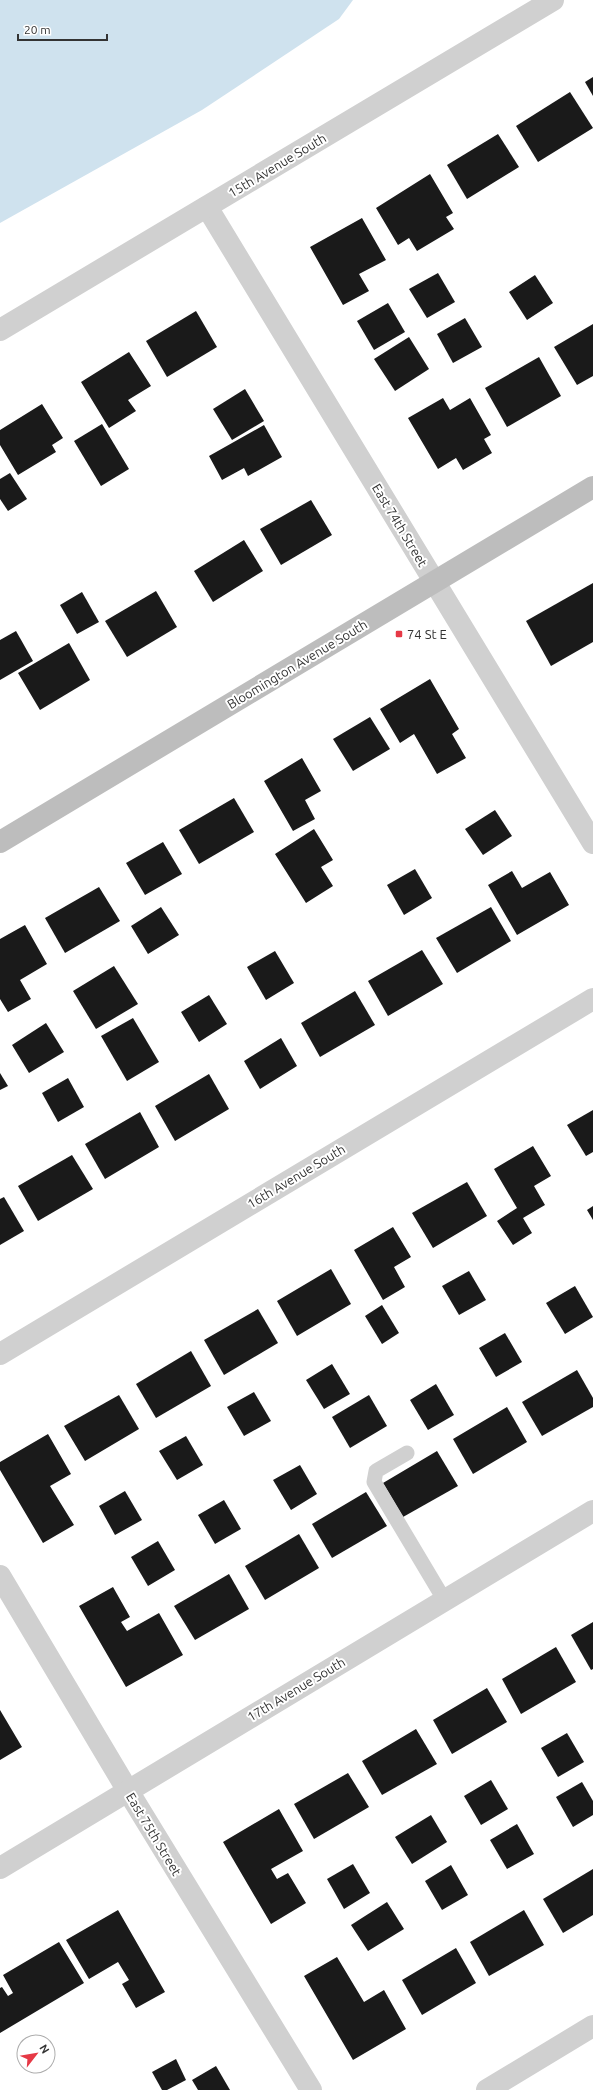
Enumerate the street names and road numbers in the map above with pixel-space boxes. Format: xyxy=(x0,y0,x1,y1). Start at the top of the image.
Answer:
street label: 15th Avenue South xyxy=(226,130,328,200)
street label: East 74th Street xyxy=(370,481,430,569)
street label: Bloomington Avenue South xyxy=(225,617,369,711)
street label: 16th Avenue South xyxy=(245,1141,347,1211)
street label: 17th Avenue South xyxy=(245,1654,347,1724)
street label: East 75th Street xyxy=(124,1790,184,1878)

